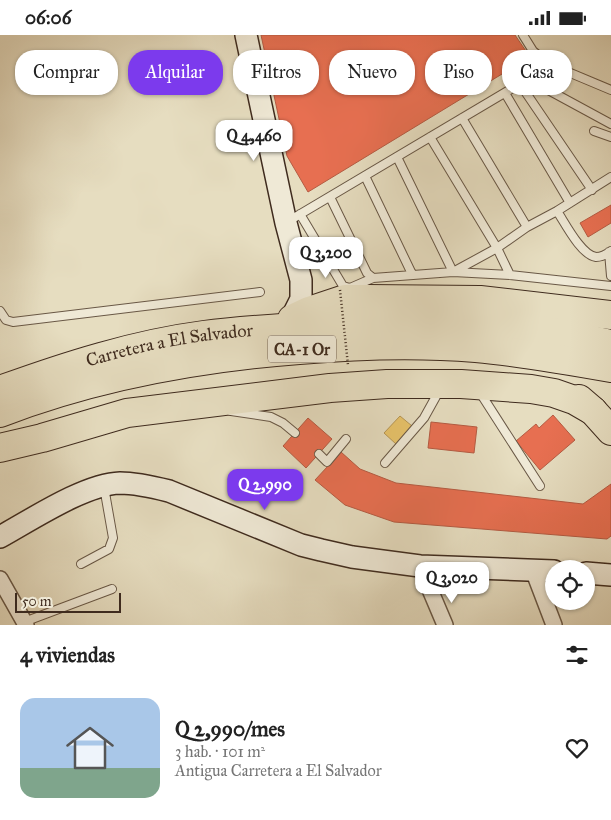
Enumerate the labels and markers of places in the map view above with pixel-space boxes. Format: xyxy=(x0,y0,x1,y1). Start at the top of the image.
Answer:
pin: Q 4,460 xyxy=(208,119,300,162)
pin: Q 3,200 xyxy=(280,237,372,279)
pin: Q 2,990 xyxy=(219,469,311,511)
pin: Q 3,020 xyxy=(406,561,498,604)

